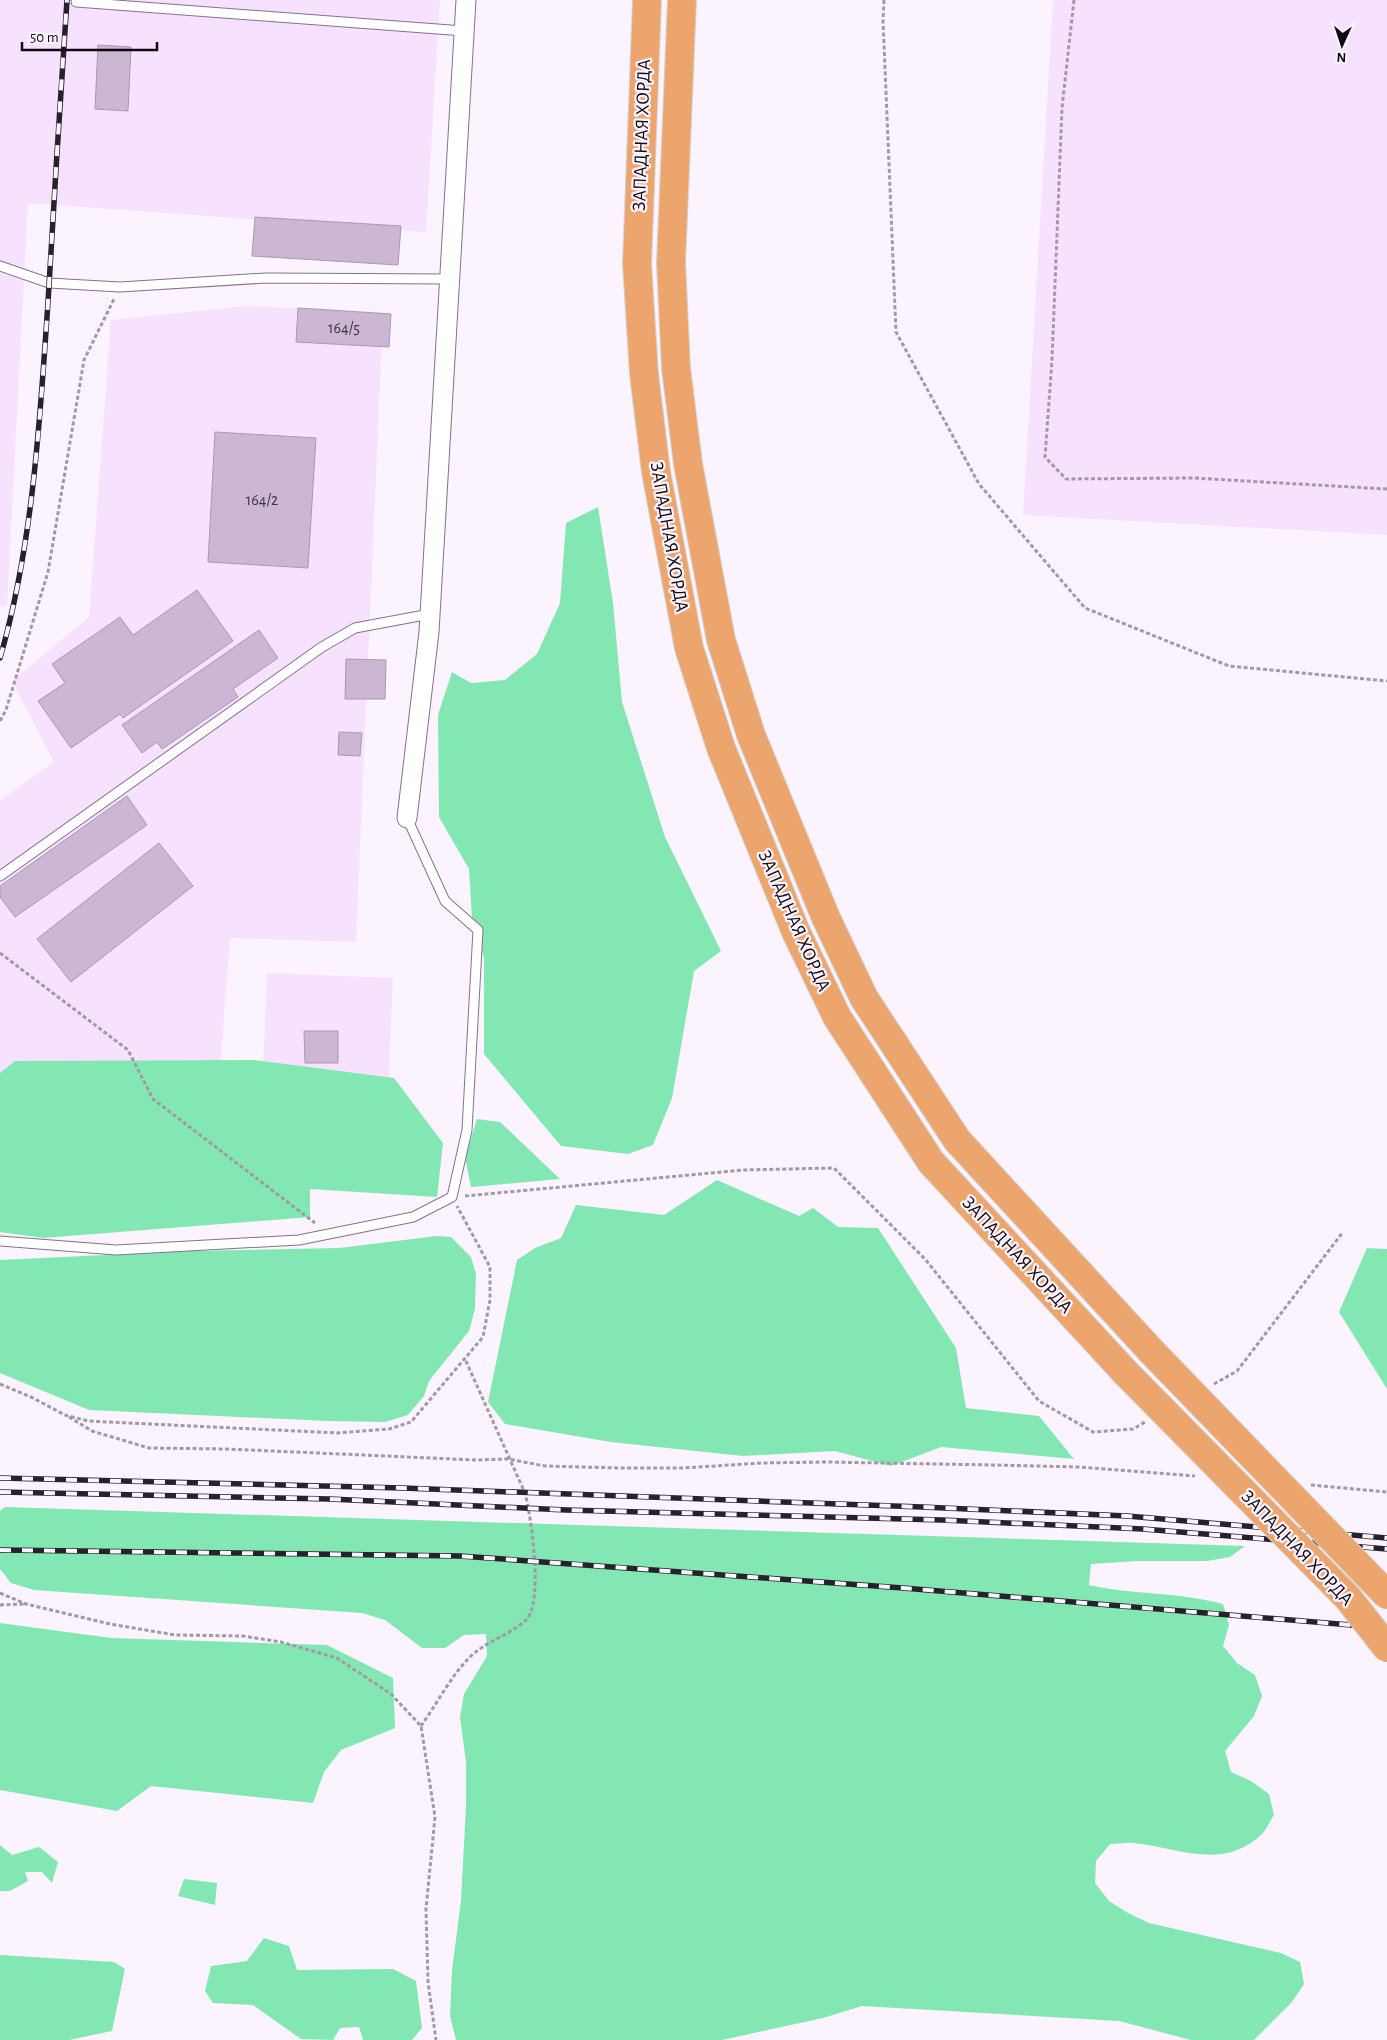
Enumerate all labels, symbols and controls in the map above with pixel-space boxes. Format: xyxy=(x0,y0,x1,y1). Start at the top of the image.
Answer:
scale bar xyxy=(22,20,158,52)
north arrow xyxy=(1317,20,1367,70)
text: 50 m xyxy=(30,30,59,45)
text: N xyxy=(1336,50,1347,64)
street label: ЗАПАДНАЯ ХОРДА xyxy=(630,59,654,211)
house number: 164/5 xyxy=(328,320,360,336)
street label: ЗАПАДНАЯ ХОРДА xyxy=(646,460,692,614)
house number: 164/2 xyxy=(246,492,278,508)
street label: ЗАПАДНАЯ ХОРДА xyxy=(754,848,834,994)
street label: ЗАПАДНАЯ ХОРДА xyxy=(958,1193,1076,1317)
street label: ЗАПАДНАЯ ХОРДА xyxy=(1237,1487,1357,1609)

